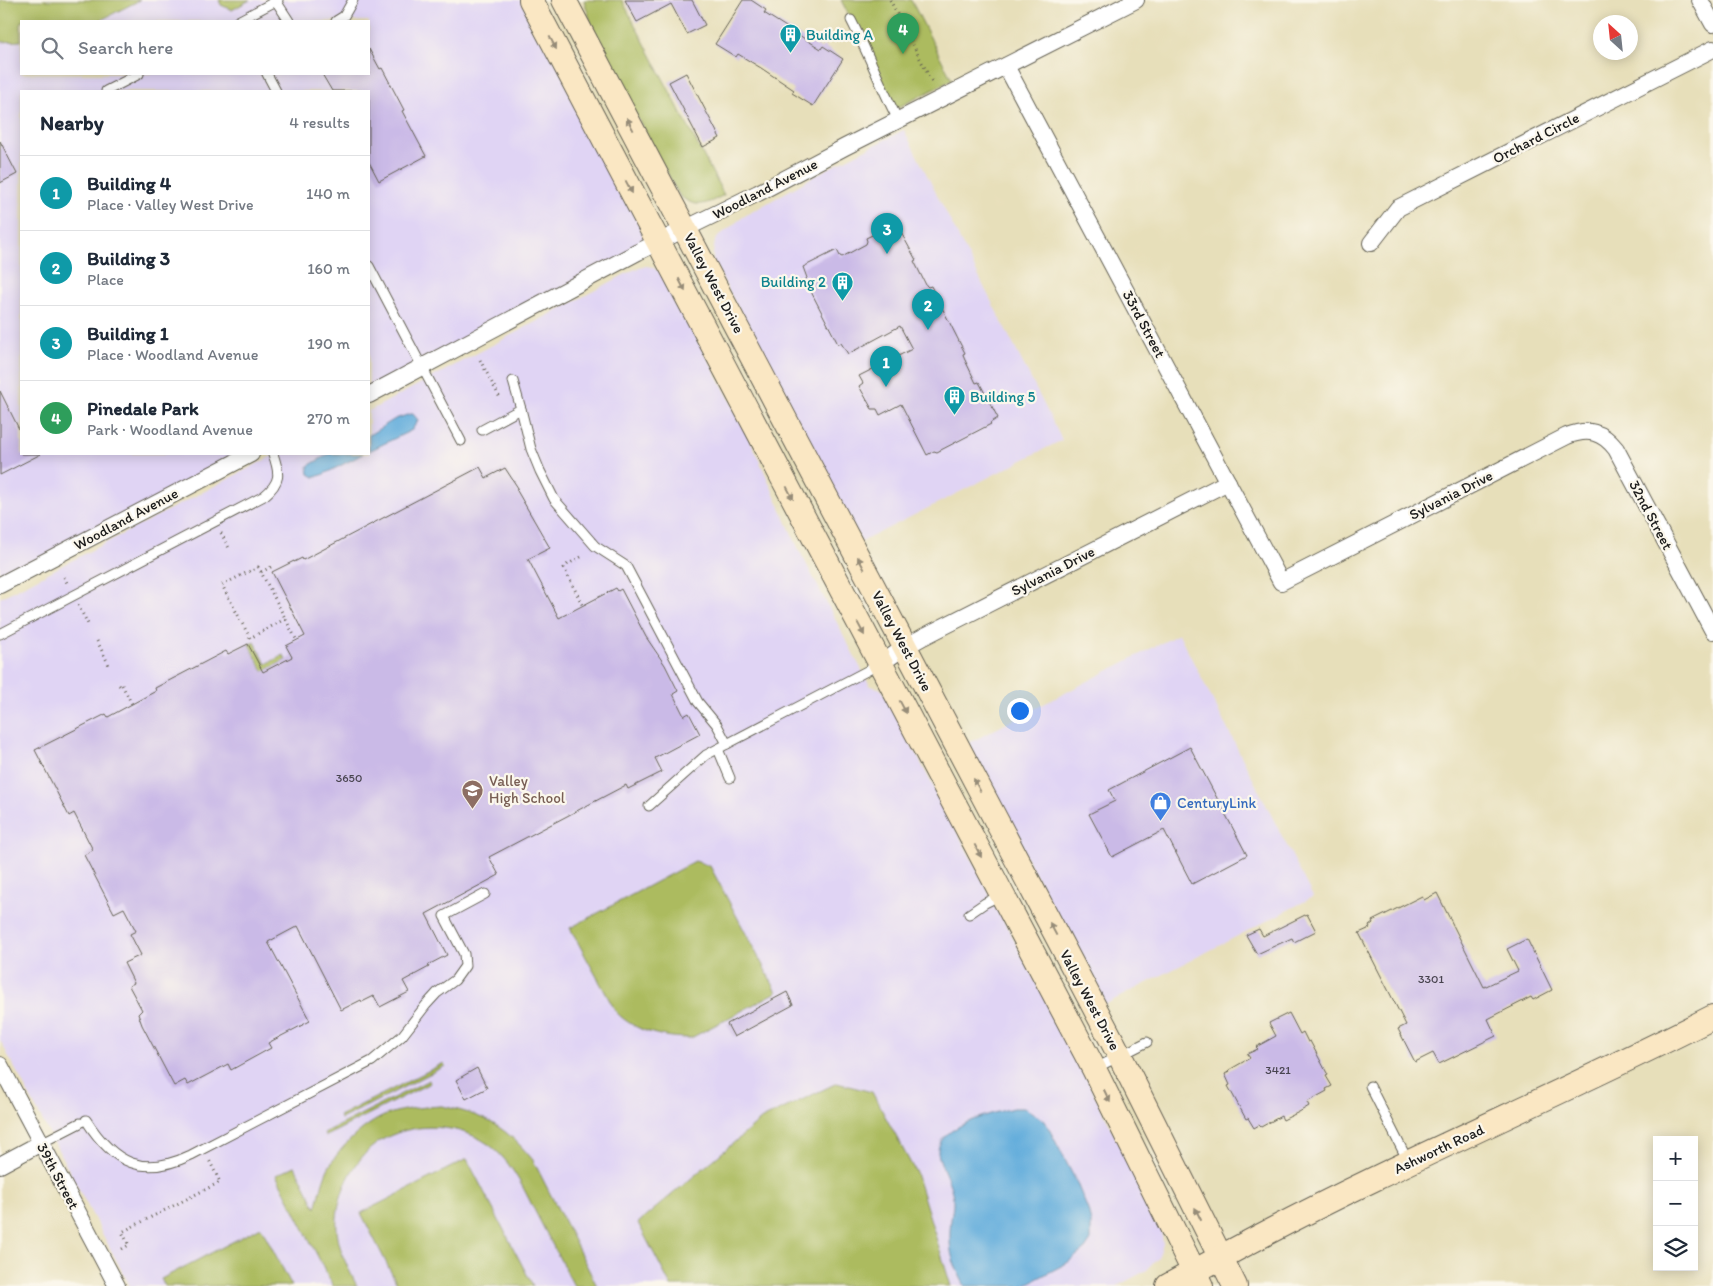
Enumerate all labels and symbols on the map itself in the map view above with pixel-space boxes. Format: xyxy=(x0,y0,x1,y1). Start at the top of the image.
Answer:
pin: 4 xyxy=(887,13,919,54)
north arrow xyxy=(1593,15,1638,60)
building icon: Building A xyxy=(778,23,802,54)
place label: Building A xyxy=(806,26,873,44)
one-way arrow xyxy=(549,36,558,50)
street label: Orchard Circle xyxy=(1490,108,1582,168)
one-way arrow xyxy=(625,117,634,131)
street label: Woodland Avenue xyxy=(709,155,821,223)
one-way arrow xyxy=(625,180,633,194)
pin: 3 xyxy=(871,213,903,254)
street label: Valley West Drive xyxy=(680,230,748,336)
building icon: Building 2 xyxy=(830,270,854,301)
place label: Building 2 xyxy=(761,273,826,291)
one-way arrow xyxy=(678,278,686,292)
street label: 33rd Street xyxy=(1119,287,1169,361)
pin: 2 xyxy=(912,289,944,330)
pin: 1 xyxy=(870,346,902,387)
building icon: Building 5 xyxy=(942,385,966,416)
place label: Building 5 xyxy=(970,388,1035,406)
street label: Sylvania Drive xyxy=(1406,466,1496,524)
street label: 32nd Street xyxy=(1625,477,1677,553)
street label: Woodland Avenue xyxy=(71,484,181,554)
one-way arrow xyxy=(786,486,794,500)
street label: Sylvania Drive xyxy=(1008,542,1098,600)
one-way arrow xyxy=(857,556,865,571)
street label: Valley West Drive xyxy=(868,588,936,694)
one-way arrow xyxy=(857,622,865,636)
your location xyxy=(1007,698,1033,724)
one-way arrow xyxy=(899,700,907,714)
house number: 3650 xyxy=(336,771,362,785)
place label: Valley High School xyxy=(489,772,566,807)
school or university icon: Valley High School xyxy=(461,778,485,809)
one-way arrow xyxy=(973,778,982,792)
shop icon: CenturyLink xyxy=(1149,791,1173,822)
place label: CenturyLink xyxy=(1177,794,1256,812)
one-way arrow xyxy=(974,844,983,858)
one-way arrow xyxy=(1049,921,1057,936)
street label: Valley West Drive xyxy=(1056,947,1124,1053)
house number: 3301 xyxy=(1418,972,1444,986)
house number: 3421 xyxy=(1265,1063,1291,1077)
one-way arrow xyxy=(1103,1089,1111,1103)
street label: Ashworth Road xyxy=(1391,1120,1488,1178)
street label: 39th Street xyxy=(33,1140,83,1213)
one-way arrow xyxy=(1194,1207,1202,1221)

